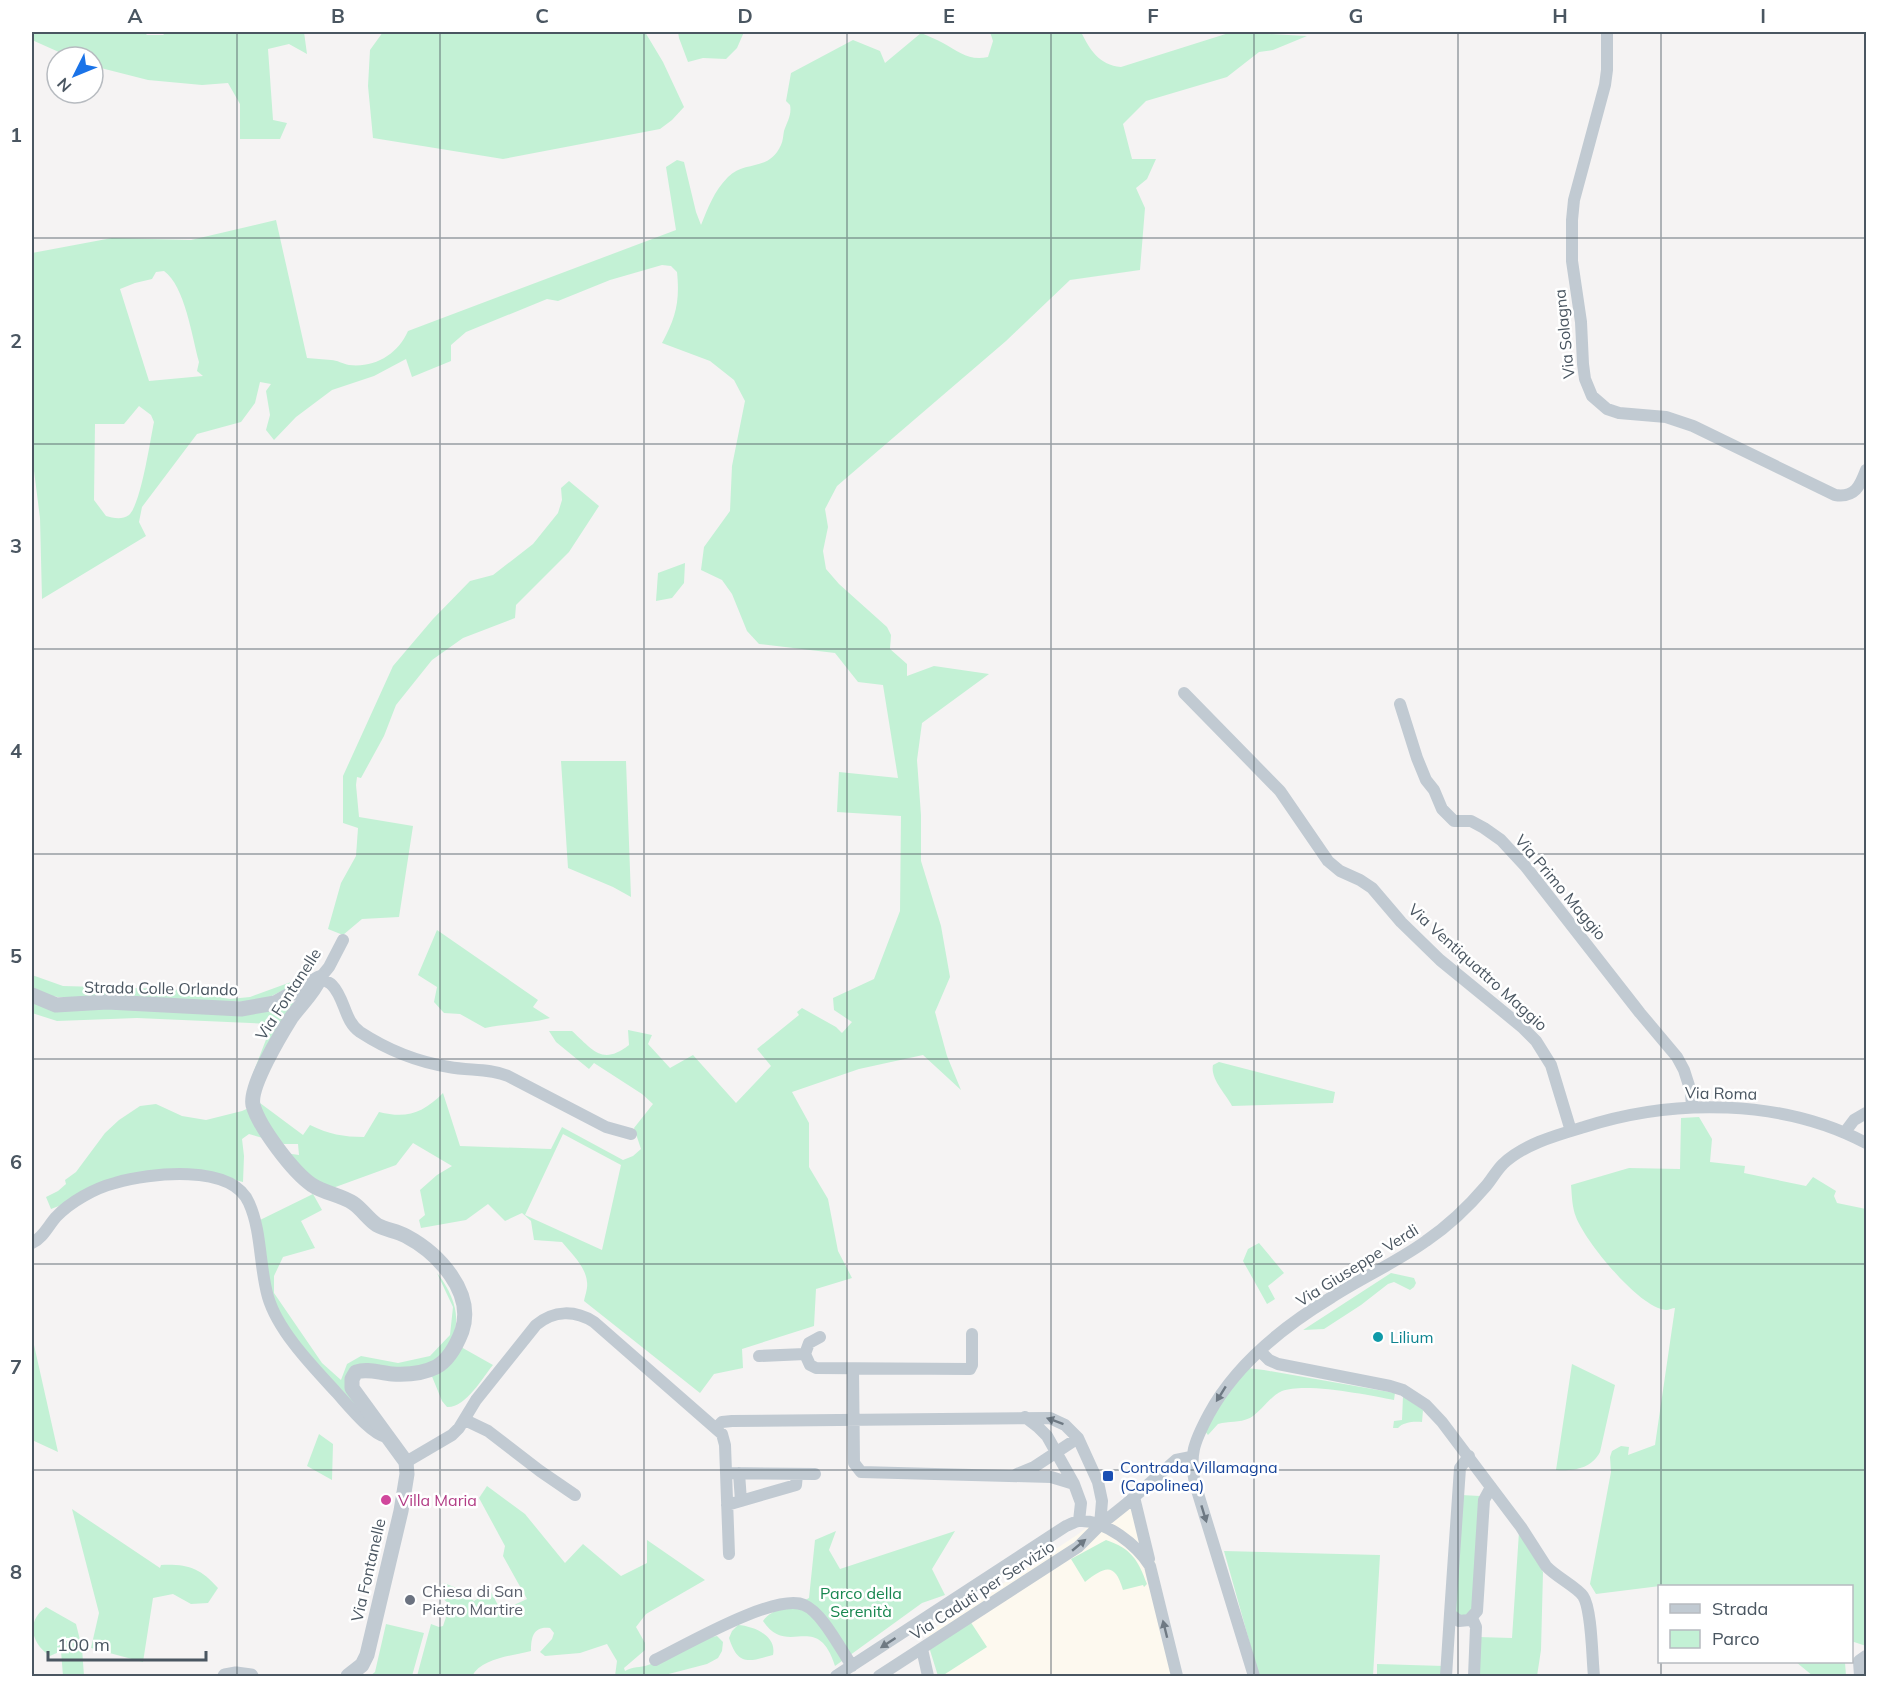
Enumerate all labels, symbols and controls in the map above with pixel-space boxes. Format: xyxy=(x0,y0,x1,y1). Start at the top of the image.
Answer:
text: A xyxy=(128,3,143,28)
text: B xyxy=(331,3,345,28)
text: C xyxy=(535,3,549,28)
text: D xyxy=(737,3,753,28)
text: E xyxy=(943,3,955,28)
text: F xyxy=(1147,3,1159,28)
text: G xyxy=(1349,3,1363,28)
text: H xyxy=(1552,3,1568,28)
text: I xyxy=(1760,3,1766,28)
north arrow xyxy=(45,45,105,105)
text: N xyxy=(53,74,75,96)
text: 1 xyxy=(10,122,22,147)
street label: Via Solagna xyxy=(1549,288,1579,380)
text: 2 xyxy=(10,328,22,353)
text: 3 xyxy=(10,533,22,558)
text: 4 xyxy=(10,738,22,763)
street label: Via Primo Maggio xyxy=(1511,830,1611,944)
street label: Via Ventiquattro Maggio xyxy=(1404,899,1552,1035)
text: 5 xyxy=(10,943,22,968)
street label: Via Fontanelle xyxy=(251,944,325,1044)
street label: Strada Colle Orlando xyxy=(84,977,238,999)
street label: Via Roma xyxy=(1685,1082,1757,1104)
text: 6 xyxy=(10,1149,22,1174)
street label: Via Giuseppe Verdi xyxy=(1292,1219,1422,1311)
place label: Lilium xyxy=(1390,1327,1433,1347)
marker: Lilium xyxy=(1371,1330,1385,1344)
text: 7 xyxy=(10,1354,22,1379)
one-way arrow xyxy=(1215,1386,1226,1402)
one-way arrow xyxy=(1045,1415,1063,1425)
place label: Contrada Villamagna (Capolinea) xyxy=(1120,1457,1278,1495)
marker: Contrada Villamagna (Capolinea) xyxy=(1101,1469,1115,1483)
place label: Villa Maria xyxy=(398,1490,477,1510)
marker: Villa Maria xyxy=(379,1493,393,1507)
one-way arrow xyxy=(1200,1505,1209,1523)
street label: Via Fontanelle xyxy=(346,1516,390,1624)
street label: Via Caduti per Servizio xyxy=(906,1536,1058,1644)
one-way arrow xyxy=(1071,1538,1086,1552)
text: 8 xyxy=(10,1559,22,1584)
place label: Chiesa di San Pietro Martire xyxy=(422,1581,523,1619)
park label: Parco della Serenità xyxy=(820,1583,902,1621)
legend xyxy=(1658,1585,1853,1663)
marker: Chiesa di San Pietro Martire xyxy=(403,1593,417,1607)
text: Strada xyxy=(1712,1597,1768,1620)
one-way arrow xyxy=(1160,1619,1170,1638)
scale bar xyxy=(48,1624,206,1662)
text: Parco xyxy=(1712,1627,1760,1650)
text: 100 m xyxy=(57,1633,110,1656)
one-way arrow xyxy=(880,1637,896,1648)

